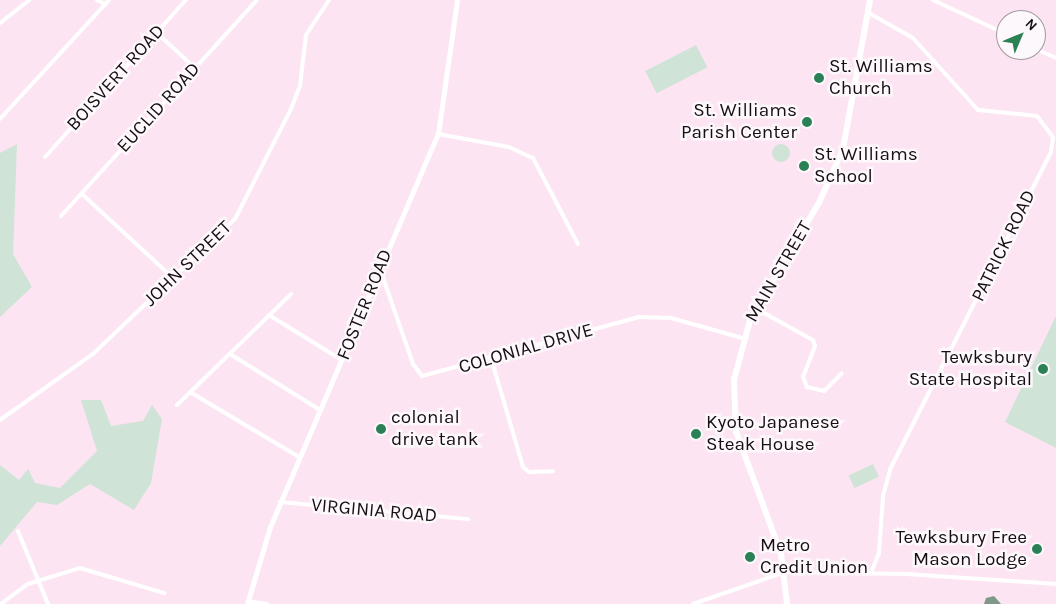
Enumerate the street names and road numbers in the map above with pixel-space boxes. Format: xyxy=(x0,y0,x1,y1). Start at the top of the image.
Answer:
street label: BOISVERT ROAD xyxy=(62,20,170,136)
street label: EUCLID ROAD xyxy=(113,58,205,158)
street label: PATRICK ROAD xyxy=(967,186,1041,306)
street label: JOHN STREET xyxy=(139,216,237,312)
street label: MAIN STREET xyxy=(741,217,817,327)
street label: FOSTER ROAD xyxy=(332,246,398,364)
street label: COLONIAL DRIVE xyxy=(456,319,596,379)
street label: VIRGINIA ROAD xyxy=(310,494,438,528)

